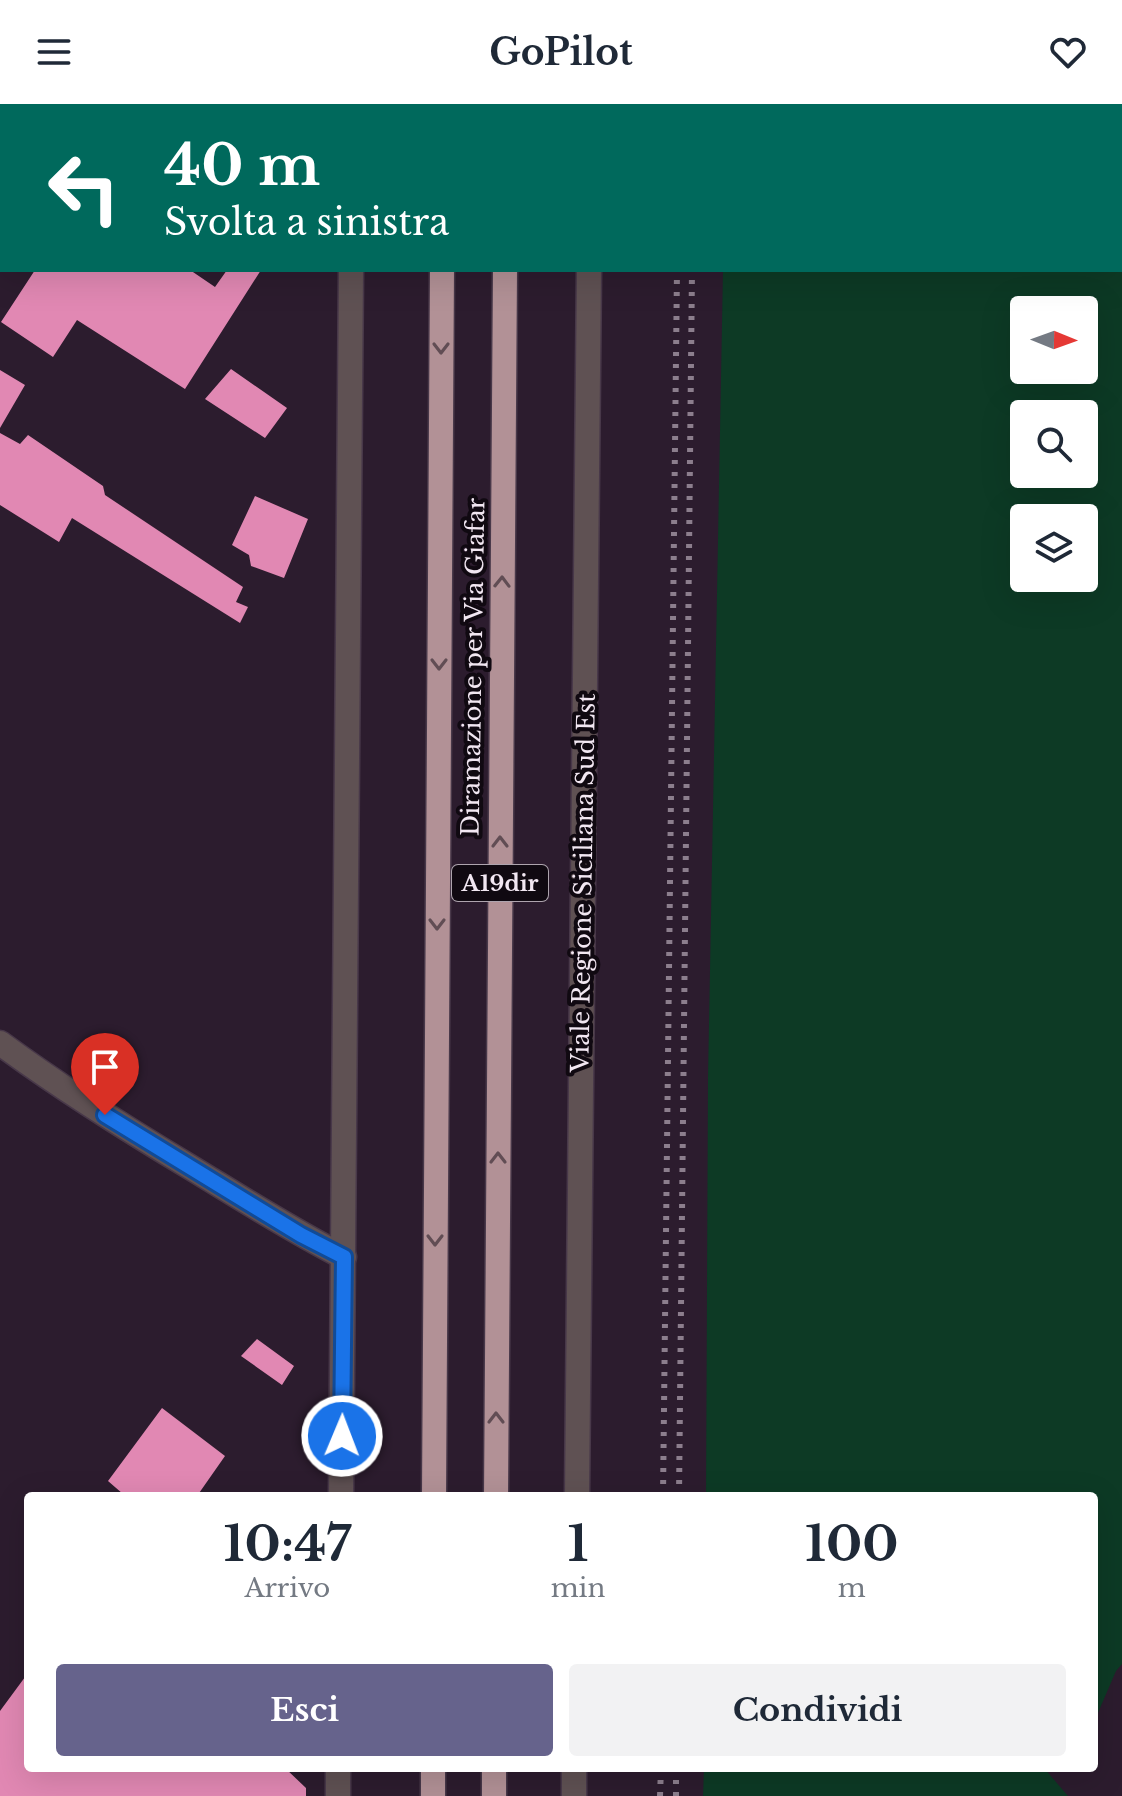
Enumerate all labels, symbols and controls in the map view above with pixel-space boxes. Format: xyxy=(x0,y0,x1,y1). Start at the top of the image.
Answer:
icon: menu xyxy=(32,30,76,74)
text: GoPilot xyxy=(489,30,633,75)
icon: heart xyxy=(1046,30,1090,74)
text: 40 m xyxy=(164,131,320,200)
icon: left xyxy=(32,136,136,240)
text: Svolta a sinistra xyxy=(164,200,449,245)
north arrow xyxy=(1010,296,1098,384)
map controls xyxy=(1010,296,1098,592)
one-way arrow xyxy=(432,342,450,355)
button: search xyxy=(1010,400,1098,488)
street label: Diramazione per Via Giafar xyxy=(456,497,490,836)
button: layers xyxy=(1010,504,1098,592)
one-way arrow xyxy=(493,575,511,588)
one-way arrow xyxy=(430,658,448,671)
street label: Viale Regione Siciliana Sud Est xyxy=(565,693,601,1074)
one-way arrow xyxy=(491,835,509,848)
road number: A19dir xyxy=(452,865,548,901)
one-way arrow xyxy=(428,918,446,931)
pin xyxy=(71,1033,139,1115)
icon: arrive xyxy=(83,1045,127,1089)
one-way arrow xyxy=(489,1151,507,1164)
one-way arrow xyxy=(427,1234,444,1247)
position arrow xyxy=(300,1394,384,1478)
one-way arrow xyxy=(487,1411,505,1424)
text: 10:47 xyxy=(224,1514,351,1574)
text: 1 xyxy=(568,1514,588,1574)
text: 100 xyxy=(805,1514,898,1574)
text: Arrivo xyxy=(244,1572,330,1604)
text: min xyxy=(551,1572,605,1604)
text: m xyxy=(838,1572,866,1604)
button: Esci xyxy=(56,1664,553,1756)
button: Condividi xyxy=(569,1664,1066,1756)

